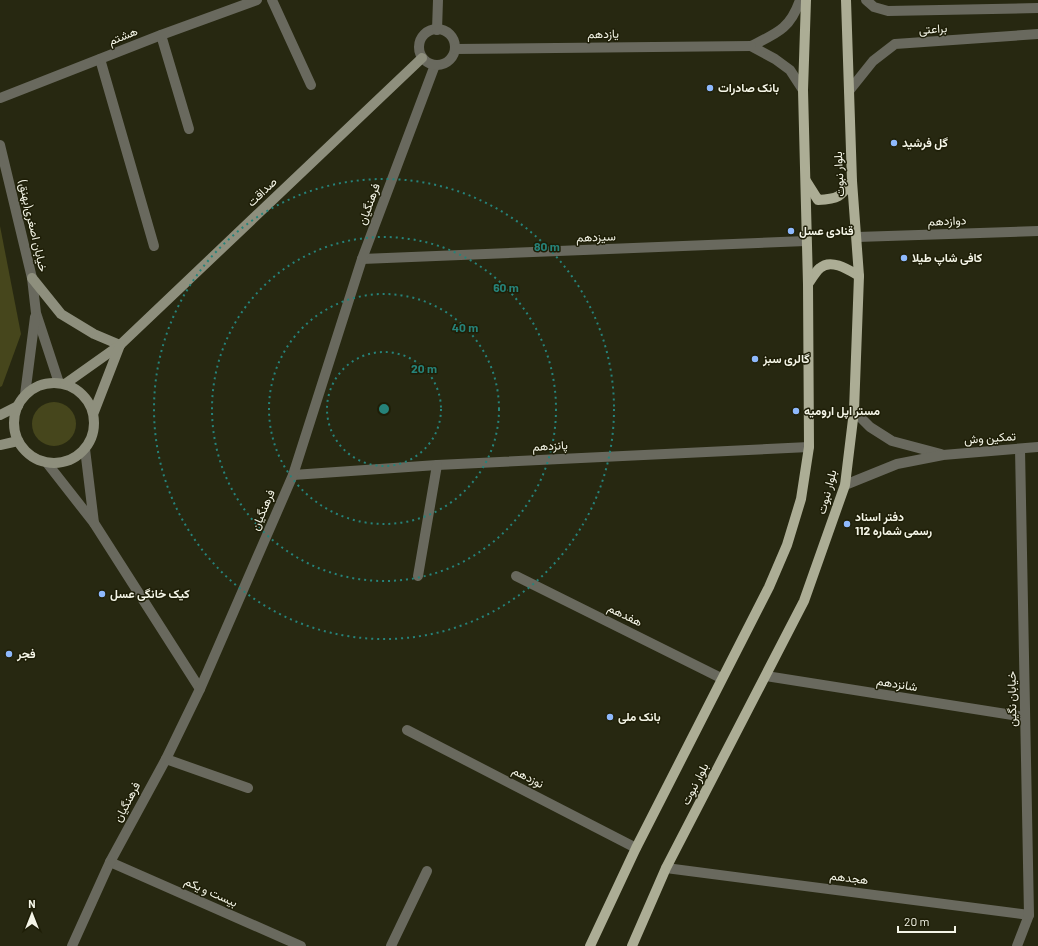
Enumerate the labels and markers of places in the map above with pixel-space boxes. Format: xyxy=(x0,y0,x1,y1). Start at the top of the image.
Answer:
place label: بانک صادرات xyxy=(718,80,779,96)
marker: بانک صادرات xyxy=(705,83,715,93)
place label: گل فرشید xyxy=(902,135,948,151)
marker: گل فرشید xyxy=(889,138,899,148)
place label: قنادی عسل xyxy=(799,223,854,238)
marker: قنادی عسل xyxy=(786,226,796,236)
place label: کافی شاپ طیلا xyxy=(912,250,983,266)
marker: کافی شاپ طیلا xyxy=(899,253,909,263)
place label: گالری سبز xyxy=(762,351,810,367)
marker: گالری سبز xyxy=(750,354,760,364)
centre of rings xyxy=(377,402,391,416)
place label: مستر اپل ارومیه xyxy=(804,403,881,419)
marker: مستر اپل ارومیه xyxy=(791,406,801,416)
place label: دفتر اسناد رسمی شماره 112 xyxy=(855,509,932,539)
marker: دفتر اسناد رسمی شماره 112 xyxy=(842,519,852,529)
place label: کیک خانگی عسل xyxy=(110,586,190,601)
marker: کیک خانگی عسل xyxy=(97,589,107,599)
place label: فجر xyxy=(16,646,36,662)
marker: فجر xyxy=(4,649,14,659)
place label: بانک ملی xyxy=(618,709,661,724)
marker: بانک ملی xyxy=(605,712,615,722)

